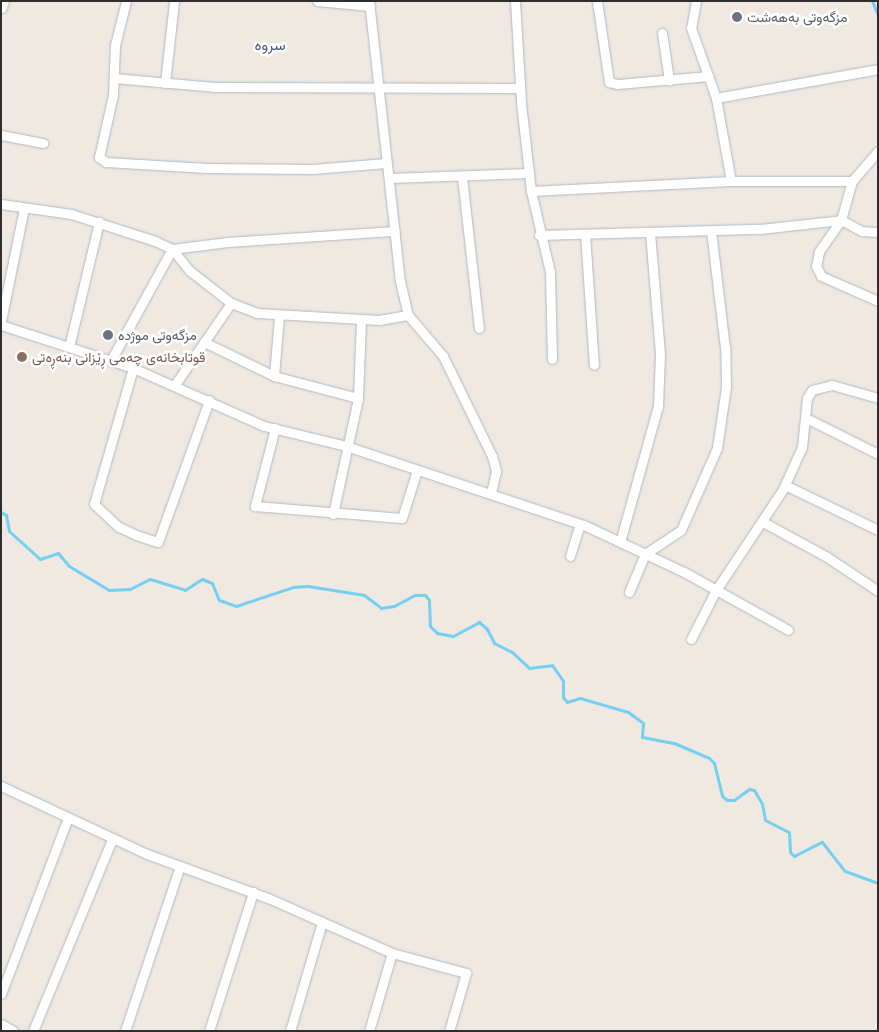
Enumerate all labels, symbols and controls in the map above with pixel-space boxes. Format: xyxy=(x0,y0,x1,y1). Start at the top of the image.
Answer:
place label: مزگەوتی بەهەشت xyxy=(747,9,848,25)
marker: مزگەوتی بەهەشت xyxy=(731,11,743,23)
district label: سروە xyxy=(254,36,286,54)
place label: مزگەوتی موژدە xyxy=(118,327,197,343)
marker: مزگەوتی موژدە xyxy=(102,329,114,341)
place label: قوتابخانەی چەمی ڕێزانی بنەڕەتی xyxy=(32,349,205,365)
marker: قوتابخانەی چەمی ڕێزانی بنەڕەتی xyxy=(16,351,28,363)

